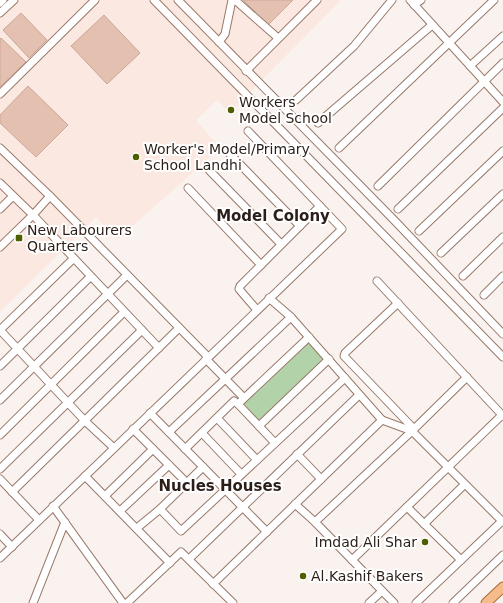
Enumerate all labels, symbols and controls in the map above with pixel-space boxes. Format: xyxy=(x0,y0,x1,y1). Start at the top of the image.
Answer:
place label: Workers Model School xyxy=(239,94,332,126)
marker: Workers Model School xyxy=(226,105,236,115)
place label: Worker's Model/Primary School Landhi xyxy=(144,141,310,173)
marker: Worker's Model/Primary School Landhi xyxy=(131,152,141,162)
district label: Model Colony xyxy=(216,207,330,225)
place label: New Labourers Quarters xyxy=(27,222,132,254)
marker: New Labourers Quarters xyxy=(14,233,24,243)
district label: Nucles Houses xyxy=(158,477,282,495)
place label: Imdad Ali Shar xyxy=(315,534,417,550)
marker: Imdad Ali Shar xyxy=(420,537,430,547)
place label: Al.Kashif Bakers xyxy=(311,568,423,584)
marker: Al.Kashif Bakers xyxy=(298,571,308,581)

